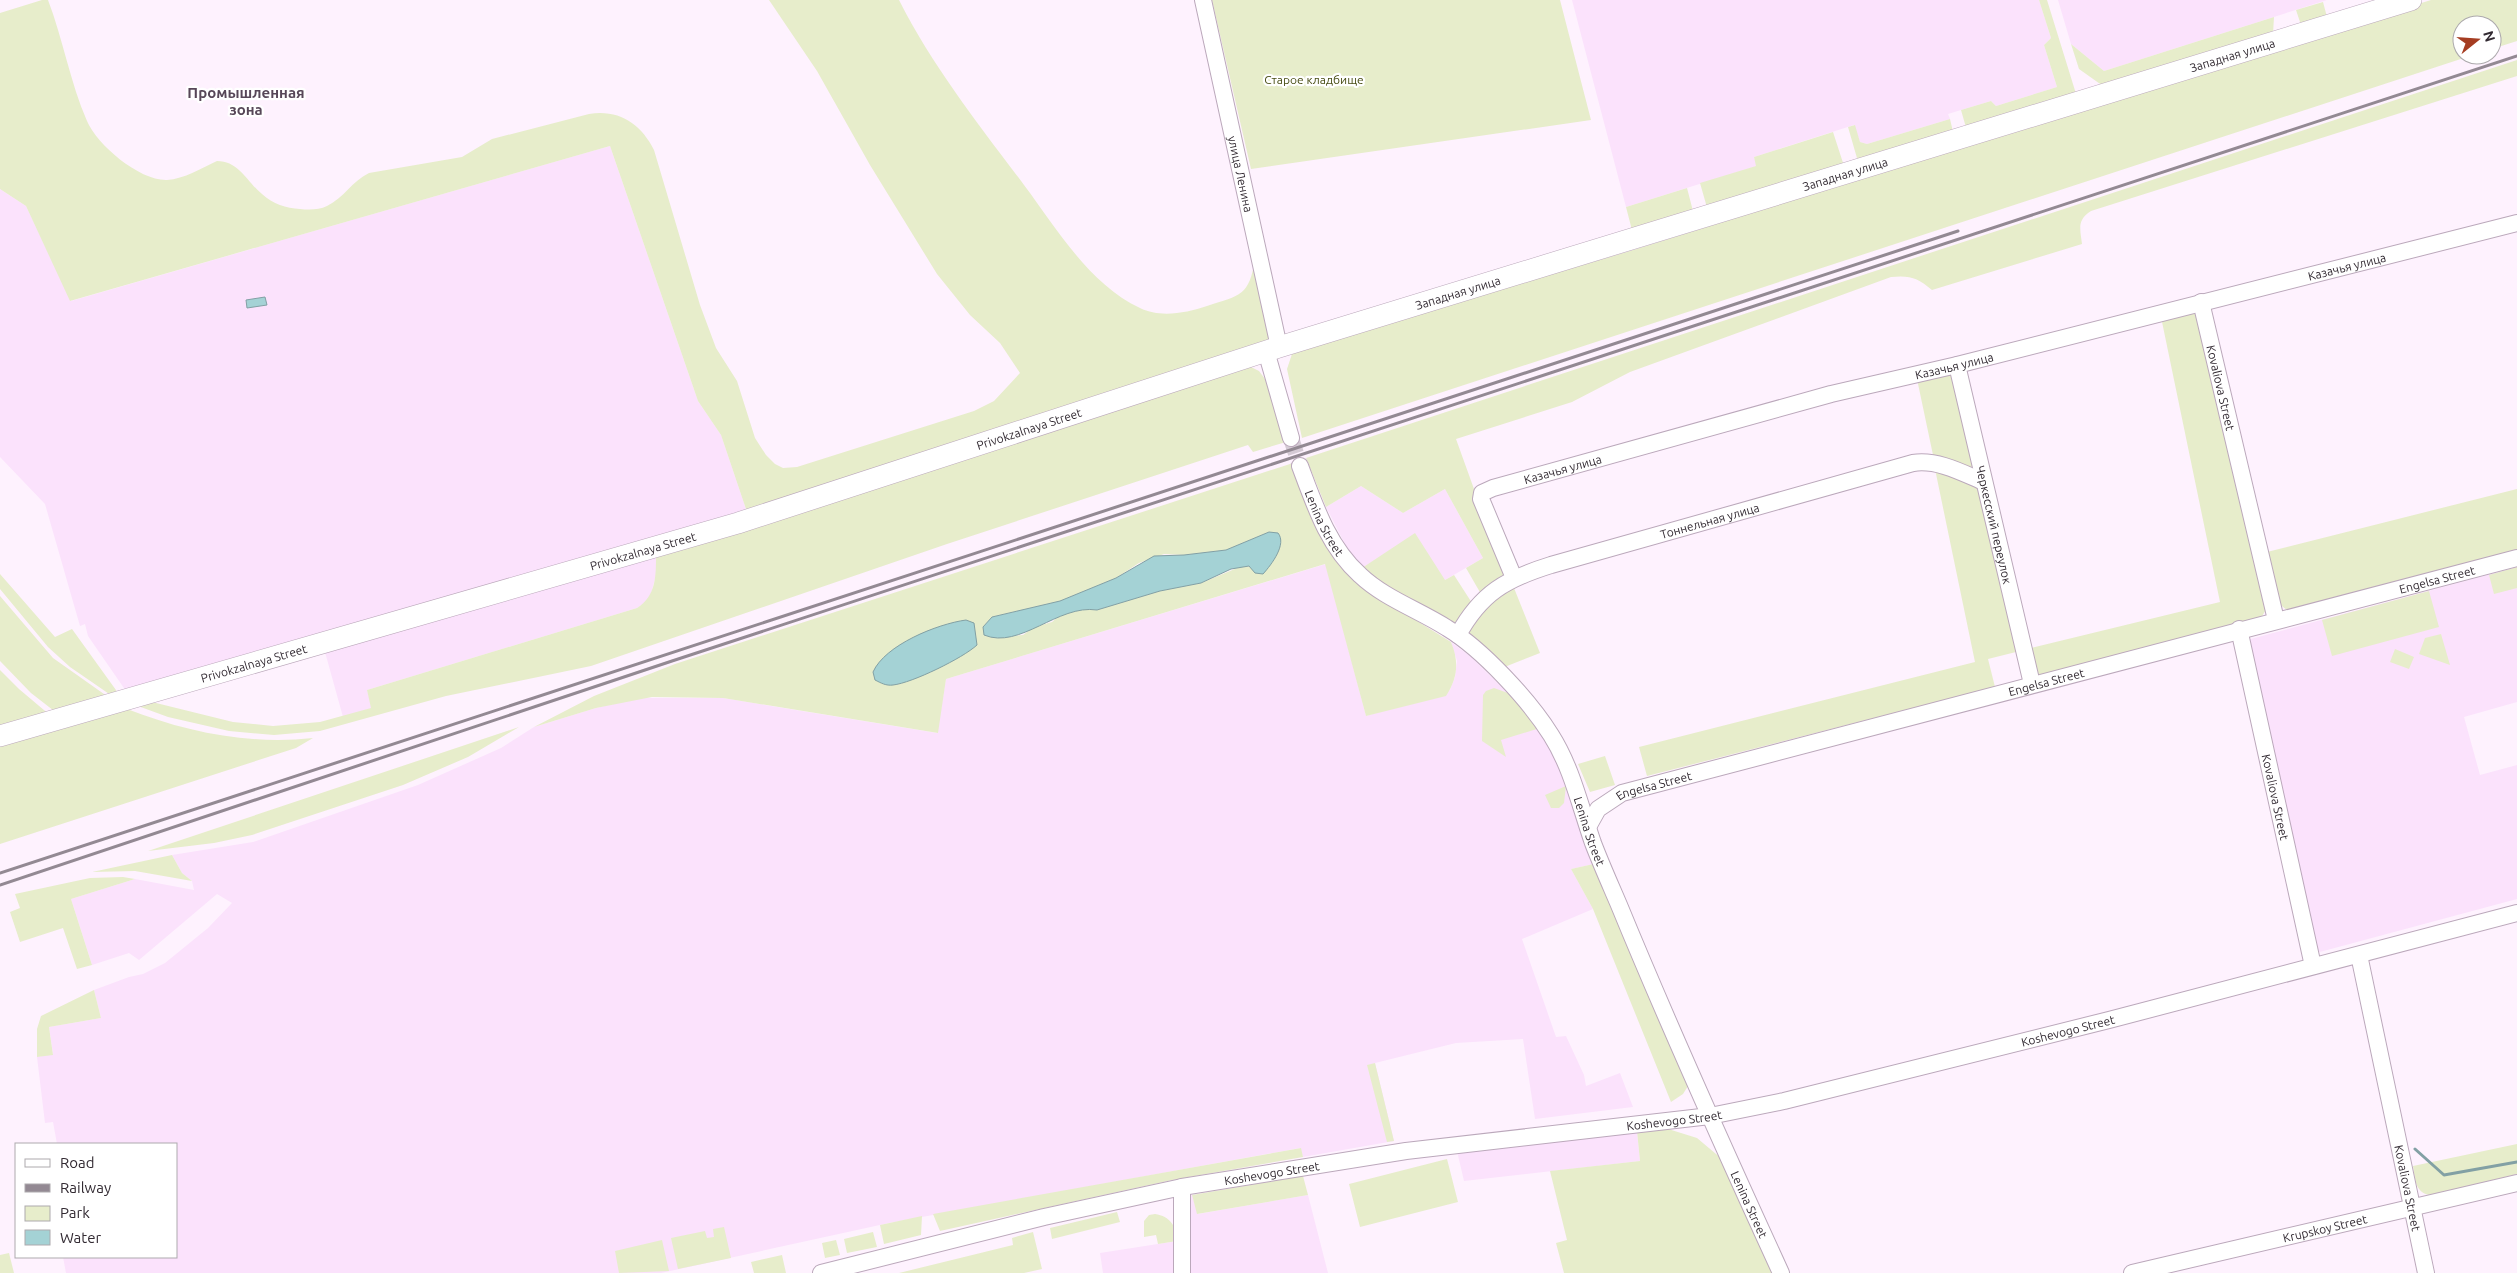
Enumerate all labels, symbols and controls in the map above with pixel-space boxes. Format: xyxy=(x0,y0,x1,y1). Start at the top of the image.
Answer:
north arrow xyxy=(2452,15,2502,65)
text: N xyxy=(2480,29,2499,44)
street label: Западная улица xyxy=(2188,36,2276,74)
park label: Старое кладбище xyxy=(1264,73,1364,86)
district label: Промышленная зона xyxy=(187,84,305,118)
street label: улица Ленина xyxy=(1226,134,1256,213)
street label: Западная улица xyxy=(1801,154,1889,193)
street label: Казачья улица xyxy=(2306,250,2387,282)
street label: Западная улица xyxy=(1414,273,1502,311)
street label: Kovaliova Street xyxy=(2205,344,2238,432)
street label: Казачья улица xyxy=(1914,350,1995,381)
street label: Privokzalnaya Street xyxy=(975,405,1083,452)
street label: Казачья улица xyxy=(1522,452,1603,486)
street label: Черкесский переулок xyxy=(1974,464,2015,585)
street label: Lenina Street xyxy=(1303,488,1347,558)
street label: Тоннельная улица xyxy=(1659,500,1761,540)
street label: Privokzalnaya Street xyxy=(588,529,698,572)
street label: Engelsa Street xyxy=(2398,563,2477,595)
street label: Privokzalnaya Street xyxy=(199,641,308,684)
street label: Engelsa Street xyxy=(2007,665,2086,698)
street label: Kovaliova Street xyxy=(2260,753,2292,841)
street label: Engelsa Street xyxy=(1613,768,1693,802)
street label: Lenina Street xyxy=(1572,795,1608,868)
street label: Koshevogo Street xyxy=(2020,1012,2116,1048)
street label: Koshevogo Street xyxy=(1626,1107,1723,1132)
legend xyxy=(15,1143,178,1258)
street label: Kovaliova Street xyxy=(2393,1144,2424,1232)
text: Road xyxy=(60,1154,95,1171)
street label: Koshevogo Street xyxy=(1223,1159,1320,1187)
street label: Lenina Street xyxy=(1729,1169,1770,1240)
text: Railway xyxy=(60,1179,111,1196)
text: Park xyxy=(60,1204,90,1221)
street label: Krupskoy Street xyxy=(2282,1212,2368,1244)
text: Water xyxy=(60,1229,101,1246)

